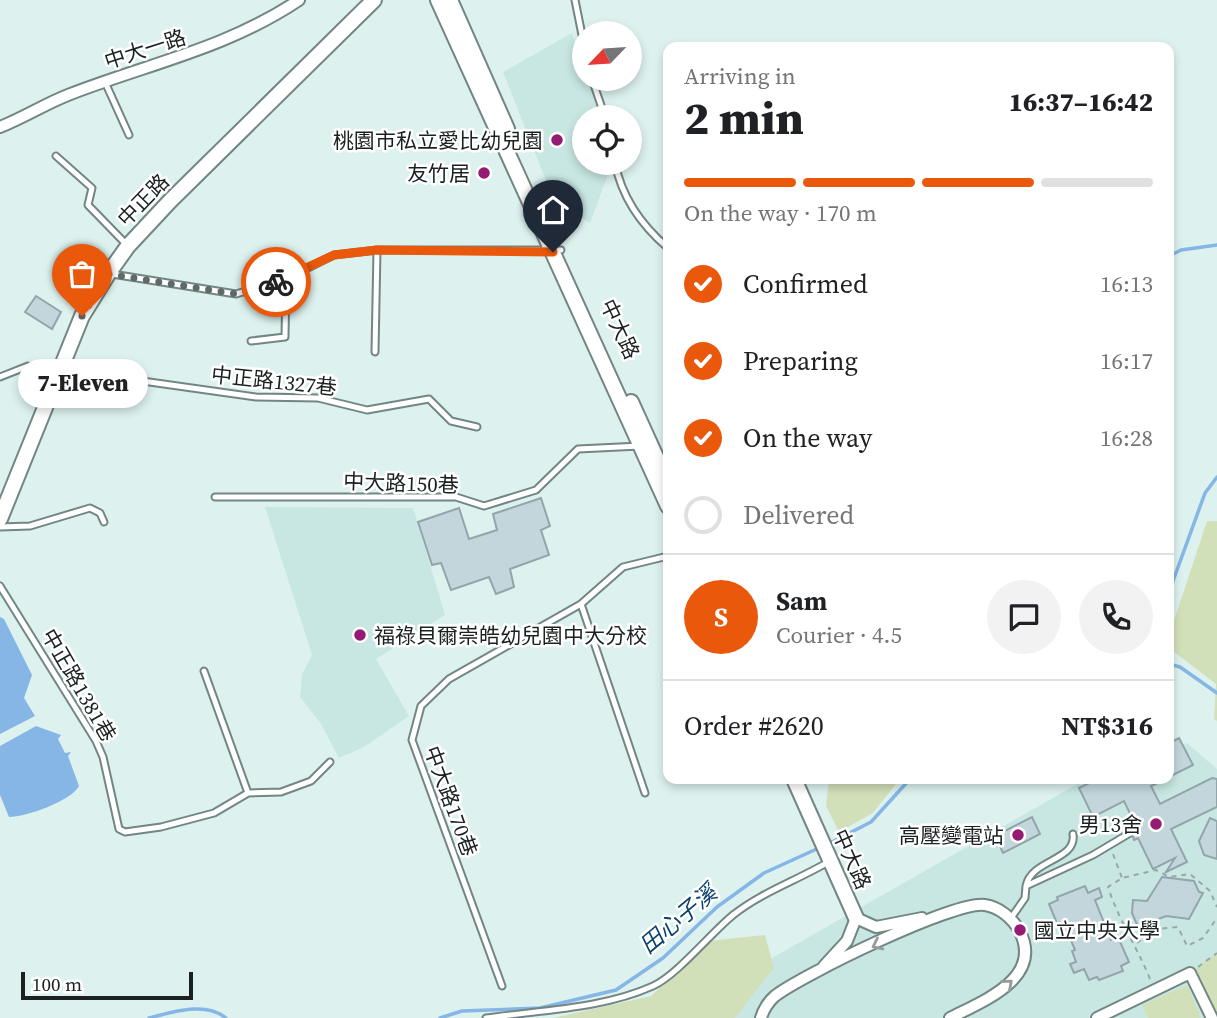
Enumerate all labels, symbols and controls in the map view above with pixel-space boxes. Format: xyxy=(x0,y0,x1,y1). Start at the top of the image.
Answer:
north arrow xyxy=(572,21,642,91)
map controls xyxy=(572,21,642,175)
street label: 中大一路 xyxy=(101,22,189,76)
text: Arriving in xyxy=(684,60,796,92)
text: 16:37–16:42 xyxy=(1009,84,1153,120)
text: 2 min xyxy=(684,86,804,149)
button: locate xyxy=(572,105,642,175)
place label: 桃園市私立愛比幼兒園 xyxy=(333,126,543,155)
marker: 桃園市私立愛比幼兒園 xyxy=(549,132,565,148)
place label: 友竹居 xyxy=(407,159,470,188)
marker: 友竹居 xyxy=(476,165,492,181)
street label: 中正路 xyxy=(111,167,175,233)
pin xyxy=(523,180,583,252)
icon: home xyxy=(534,191,572,229)
text: On the way · 170 m xyxy=(684,197,877,229)
pin xyxy=(52,244,112,316)
courier xyxy=(241,247,311,317)
icon: bag xyxy=(63,255,101,293)
icon: bike xyxy=(257,263,295,301)
icon: check xyxy=(684,265,722,303)
text: Confirmed xyxy=(743,266,868,302)
text: 16:13 xyxy=(1100,268,1153,300)
street label: 中大路 xyxy=(594,294,646,364)
icon: check xyxy=(684,342,722,380)
text: Preparing xyxy=(743,343,858,379)
text: 16:17 xyxy=(1100,345,1153,377)
callout: 7-Eleven xyxy=(17,358,147,407)
street label: 中正路1327巷 xyxy=(210,360,338,402)
text: 7-Eleven xyxy=(37,367,129,399)
icon: check xyxy=(684,419,722,457)
text: On the way xyxy=(743,420,872,456)
text: 16:28 xyxy=(1100,422,1153,454)
street label: 中大路150巷 xyxy=(343,466,459,500)
text: Delivered xyxy=(743,497,854,533)
button: chat xyxy=(987,580,1061,654)
button: phone xyxy=(1079,580,1153,654)
text: Sam xyxy=(776,583,827,619)
text: S xyxy=(714,599,728,635)
text: Courier · 4.5 xyxy=(776,619,902,651)
place label: 福祿貝爾崇皓幼兒園中大分校 xyxy=(374,621,647,650)
street label: 中正路1381巷 xyxy=(35,623,123,747)
marker: 福祿貝爾崇皓幼兒園中大分校 xyxy=(352,627,368,643)
text: Order #2620 xyxy=(684,708,824,744)
text: NT$316 xyxy=(1061,708,1153,744)
street label: 中大路170巷 xyxy=(418,742,484,860)
place label: 男13舍 xyxy=(1079,810,1142,839)
marker: 男13舍 xyxy=(1148,816,1164,832)
place label: 高壓變電站 xyxy=(899,821,1004,850)
street label: 中大路 xyxy=(826,824,878,894)
marker: 高壓變電站 xyxy=(1010,827,1026,843)
water label: 田心子溪 xyxy=(632,875,726,961)
place label: 國立中央大學 xyxy=(1034,916,1160,945)
marker: 國立中央大學 xyxy=(1012,922,1028,938)
one-way arrow xyxy=(872,936,884,950)
scale bar xyxy=(21,969,192,1001)
text: 100 m xyxy=(32,971,82,997)
one-way arrow xyxy=(1000,980,1013,992)

